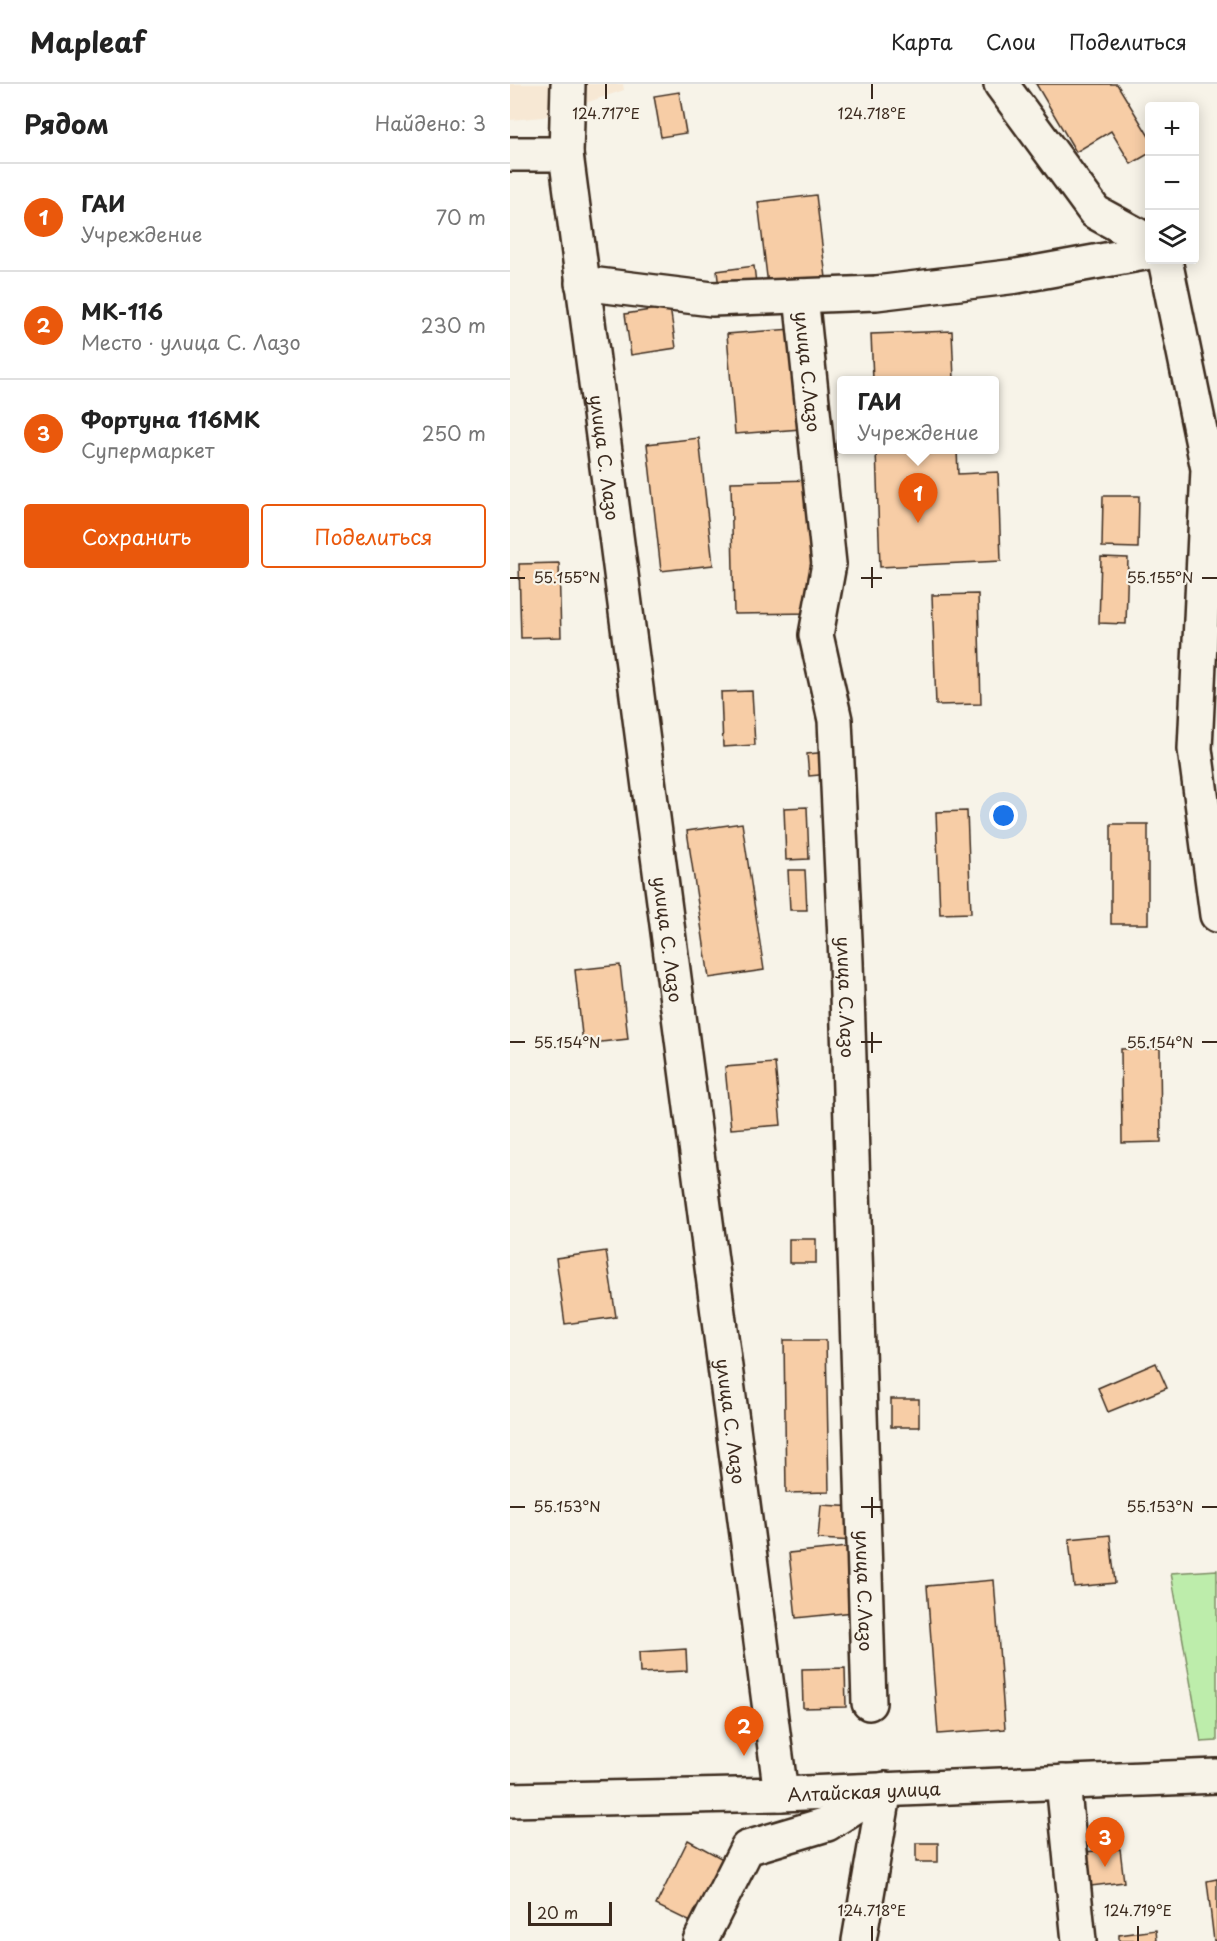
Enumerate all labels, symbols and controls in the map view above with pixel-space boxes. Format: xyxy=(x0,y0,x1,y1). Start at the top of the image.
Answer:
text: Mapleaf xyxy=(30,20,146,63)
text: Карта xyxy=(891,25,953,57)
text: Слои xyxy=(986,25,1036,57)
text: Поделиться xyxy=(1069,25,1187,57)
text: 124.717°E xyxy=(572,101,640,124)
text: 124.718°E xyxy=(838,101,906,124)
map controls xyxy=(1145,102,1199,264)
button: + xyxy=(1145,102,1199,156)
text: Рядом xyxy=(24,104,109,143)
text: Найдено: 3 xyxy=(375,108,486,138)
button: − xyxy=(1145,156,1199,210)
text: ГАИ xyxy=(81,186,126,219)
text: 1 xyxy=(39,202,48,232)
text: 70 m xyxy=(436,202,486,232)
button: layers xyxy=(1145,210,1199,264)
text: Учреждение xyxy=(81,219,202,249)
text: МК-116 xyxy=(81,294,163,327)
text: 2 xyxy=(36,310,51,340)
text: 230 m xyxy=(421,310,486,340)
street label: улица С.Лазо xyxy=(789,310,829,433)
text: Место · улица С. Лазо xyxy=(81,327,301,357)
popup xyxy=(837,376,999,454)
text: ГАИ xyxy=(857,384,902,417)
street label: улица С. Лазо xyxy=(584,393,627,522)
text: Фортуна 116МК xyxy=(81,402,260,435)
text: Учреждение xyxy=(857,417,979,447)
text: 3 xyxy=(37,418,50,448)
text: 250 m xyxy=(422,418,486,448)
text: Супермаркет xyxy=(81,435,214,465)
pin: 1 xyxy=(898,474,938,523)
button: Сохранить xyxy=(24,504,249,568)
button: Поделиться xyxy=(261,504,486,568)
text: 55.155°N xyxy=(534,565,600,588)
text: 55.155°N xyxy=(1127,565,1193,588)
your location xyxy=(989,801,1018,830)
street label: улица С. Лазо xyxy=(647,875,691,1004)
street label: улица С.Лазо xyxy=(831,936,862,1058)
text: 55.154°N xyxy=(533,1030,601,1053)
text: 55.154°N xyxy=(1126,1030,1194,1053)
street label: улица С. Лазо xyxy=(711,1357,754,1486)
text: 55.153°N xyxy=(533,1494,601,1517)
text: 55.153°N xyxy=(1126,1494,1194,1517)
street label: улица С.Лазо xyxy=(850,1530,881,1652)
pin: 2 xyxy=(724,1706,764,1756)
street label: Алтайская улица xyxy=(787,1774,942,1807)
pin: 3 xyxy=(1086,1818,1124,1867)
text: 124.718°E xyxy=(838,1898,906,1921)
text: 124.719°E xyxy=(1104,1898,1172,1921)
scale bar xyxy=(528,1899,612,1926)
text: 20 m xyxy=(537,1900,578,1924)

